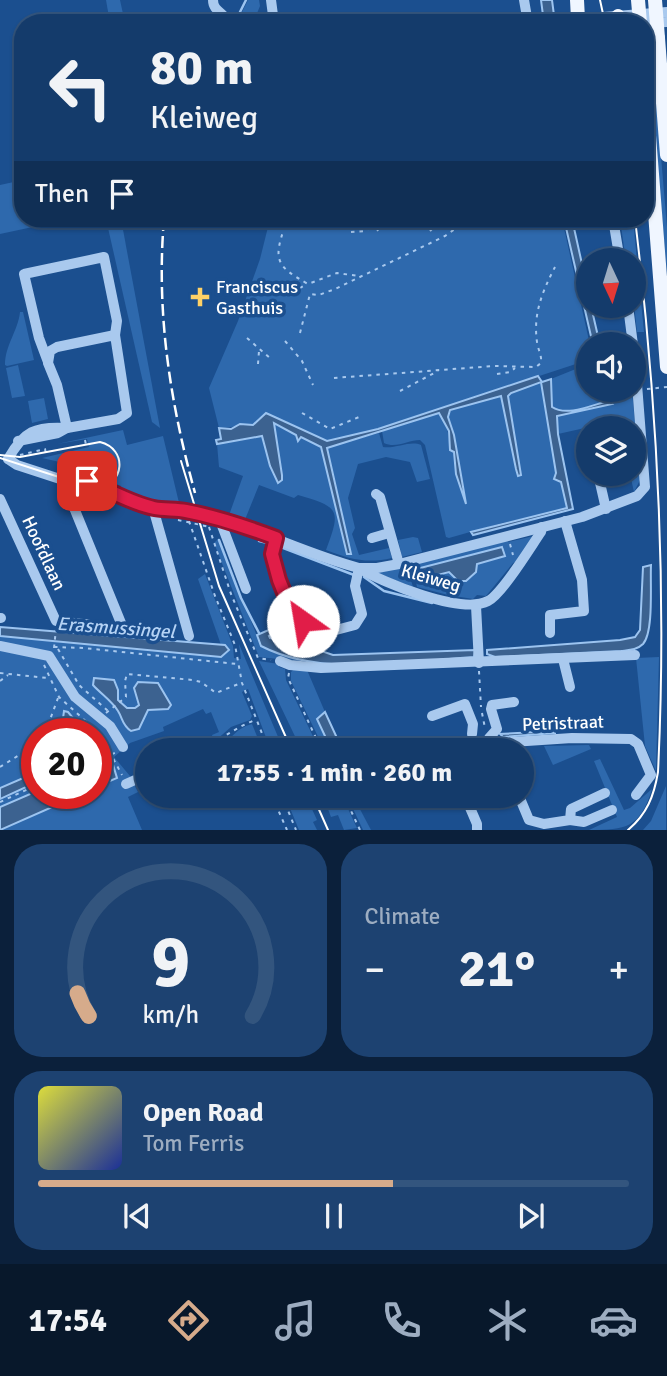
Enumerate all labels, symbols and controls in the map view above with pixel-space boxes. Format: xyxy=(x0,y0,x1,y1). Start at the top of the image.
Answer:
text: 80 m xyxy=(150,38,253,98)
icon: left xyxy=(35,42,126,133)
text: Kleiweg xyxy=(150,98,258,137)
icon: arrive xyxy=(103,175,141,213)
text: Then xyxy=(35,178,89,210)
north arrow xyxy=(576,248,646,318)
map controls xyxy=(576,248,646,486)
place label: Franciscus Gasthuis xyxy=(216,276,298,319)
marker: Franciscus Gasthuis xyxy=(190,287,210,307)
button: sound xyxy=(576,332,646,402)
button: layers xyxy=(576,416,646,486)
pin xyxy=(57,451,117,511)
icon: arrive xyxy=(68,462,106,500)
street label: Hoofdlaan xyxy=(17,512,71,594)
street label: Kleiweg xyxy=(399,559,463,597)
position arrow xyxy=(266,584,340,658)
water label: Erasmussingel xyxy=(56,612,177,644)
street label: Petristraat xyxy=(522,711,604,735)
speed limit sign: 20 xyxy=(21,718,112,809)
text: 17:55 · 1 min · 260 m xyxy=(217,757,452,789)
text: Climate xyxy=(365,902,440,931)
text: 9 xyxy=(151,919,190,1008)
text: 21° xyxy=(458,937,535,1001)
text: − xyxy=(365,946,385,993)
text: + xyxy=(608,946,629,993)
text: km/h xyxy=(142,999,199,1030)
text: Open Road xyxy=(143,1097,264,1129)
text: Tom Ferris xyxy=(143,1129,244,1158)
icon: previous xyxy=(118,1197,156,1235)
icon: pause xyxy=(315,1197,353,1235)
icon: next xyxy=(512,1197,550,1235)
icon: directions xyxy=(164,1296,213,1345)
icon: music xyxy=(271,1296,320,1345)
icon: phone xyxy=(377,1296,426,1345)
icon: climate xyxy=(483,1296,532,1345)
icon: car xyxy=(589,1296,638,1345)
text: 17:54 xyxy=(29,1301,107,1340)

